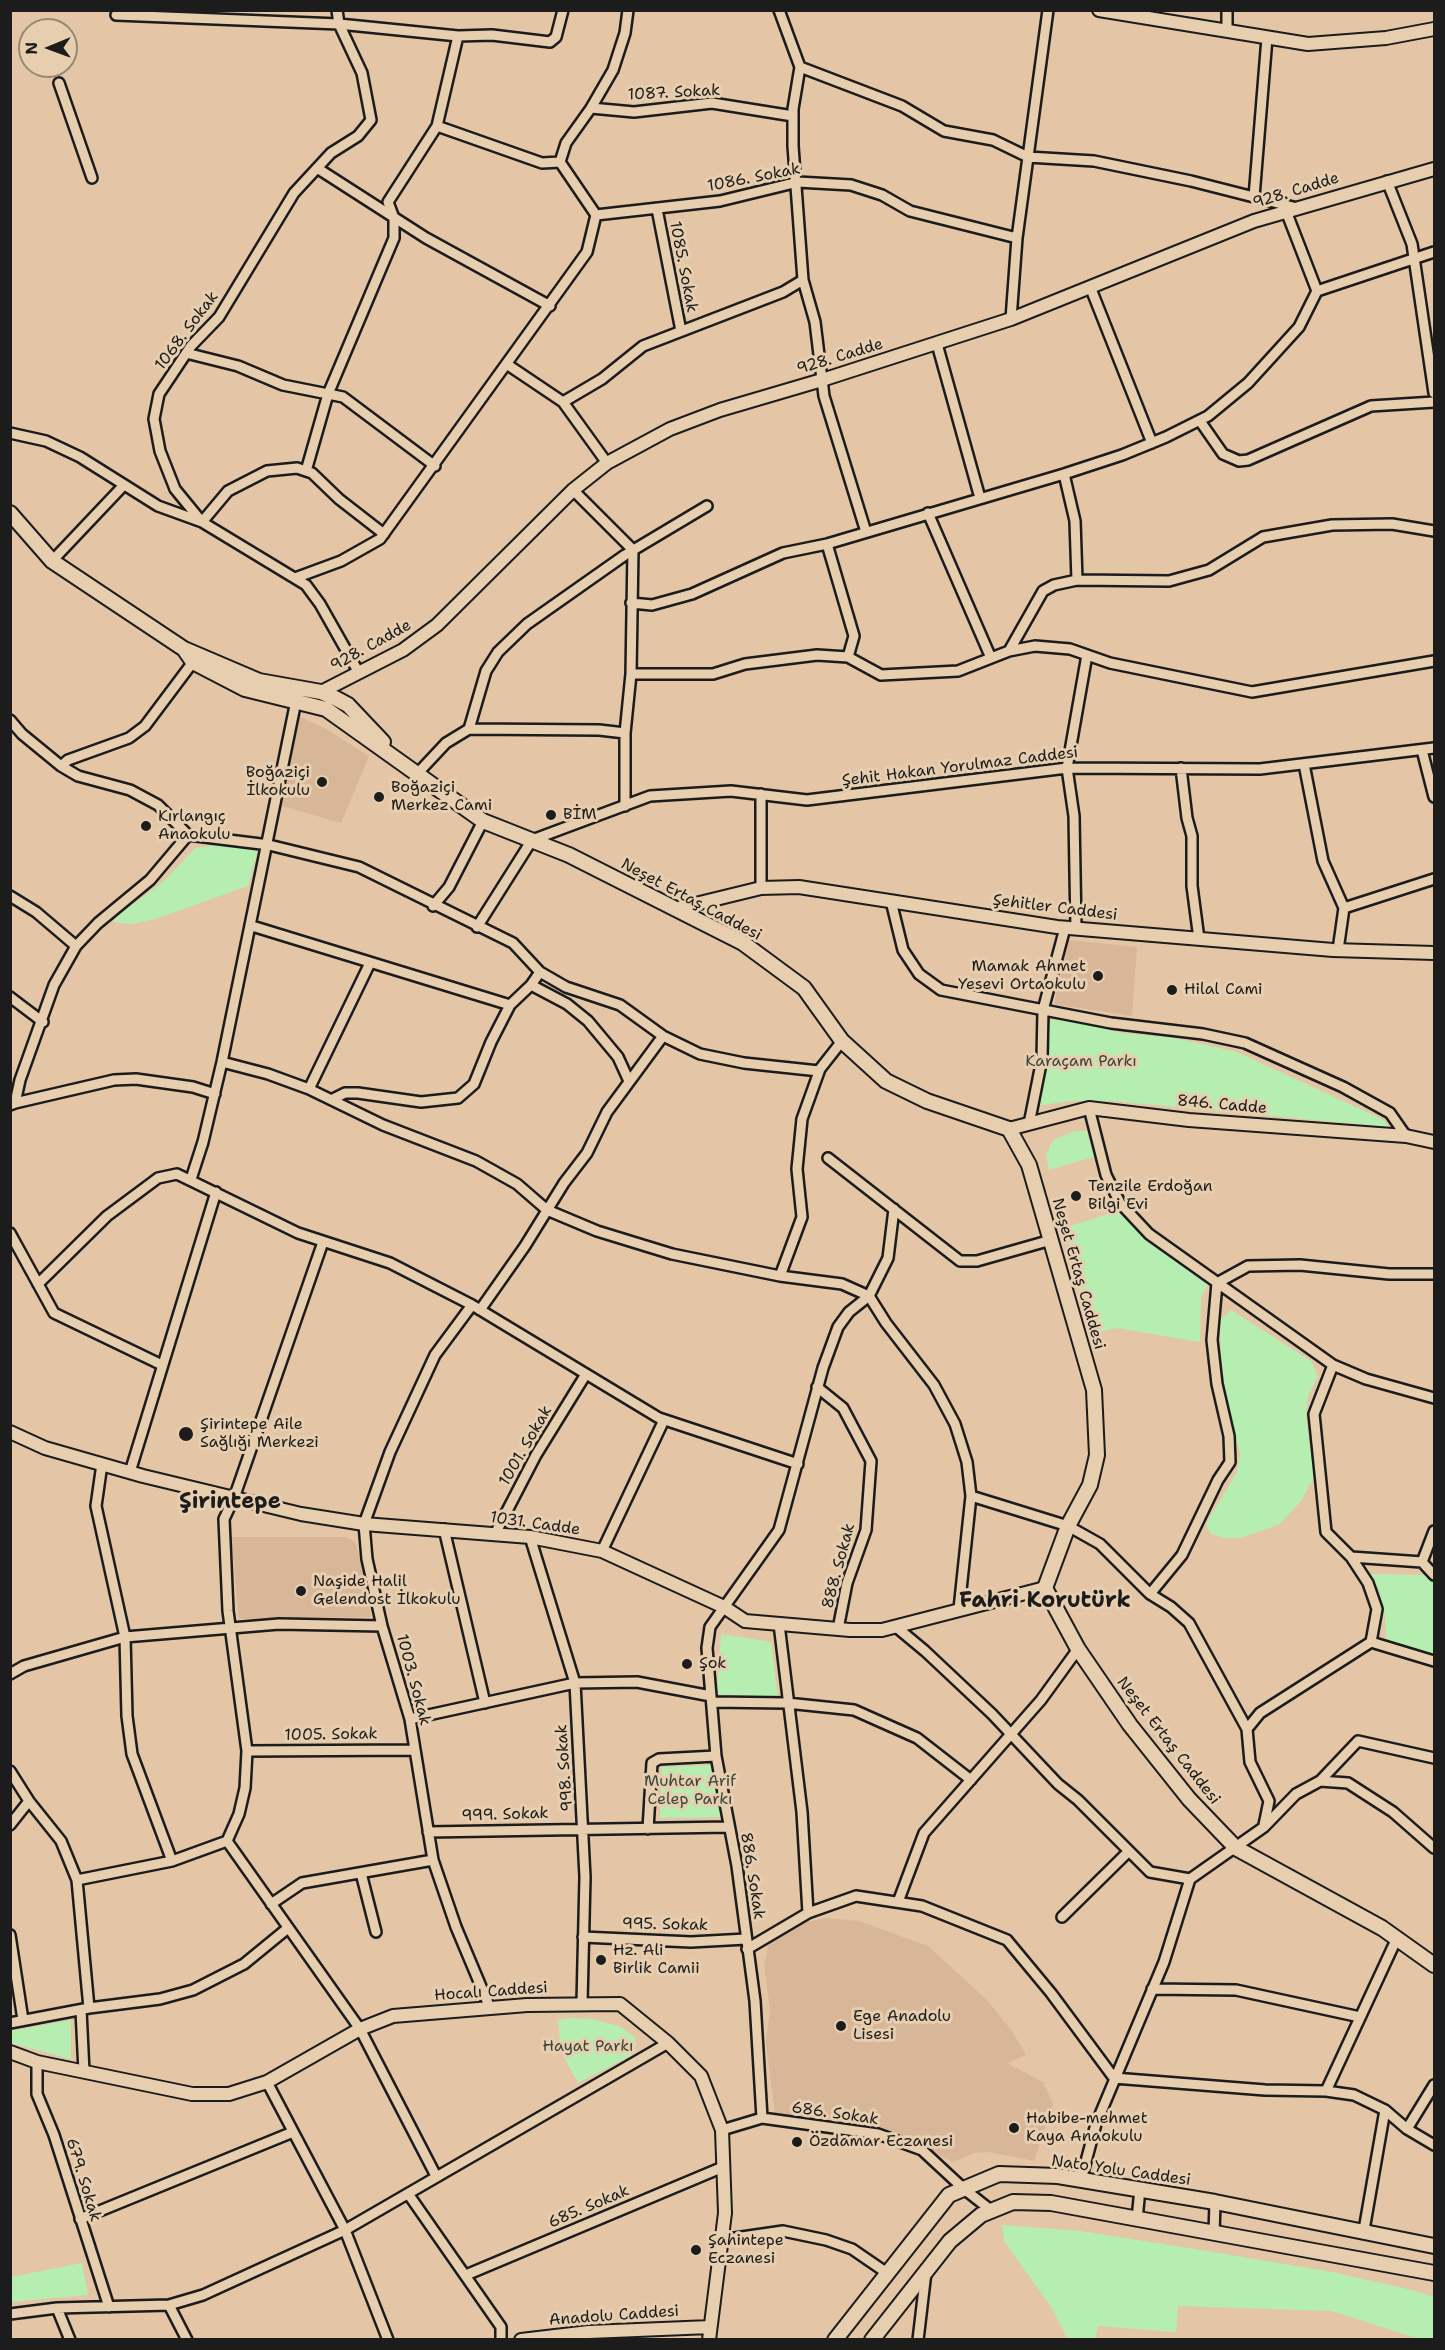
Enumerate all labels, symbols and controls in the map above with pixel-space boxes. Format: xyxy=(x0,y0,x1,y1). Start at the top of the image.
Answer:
north arrow xyxy=(18,18,78,78)
text: N xyxy=(21,42,42,55)
street label: 1087. Sokak xyxy=(627,81,721,105)
street label: 1086. Sokak xyxy=(706,160,802,196)
street label: 928. Cadde xyxy=(1250,169,1342,213)
street label: 1085. Sokak xyxy=(665,220,701,314)
street label: 1068. Sokak xyxy=(151,288,223,374)
street label: 928. Cadde xyxy=(794,335,886,379)
street label: 928. Cadde xyxy=(327,616,415,676)
street label: Şehit Hakan Yorulmaz Caddesi xyxy=(841,743,1079,791)
place label: Boğaziçi İlkokulu xyxy=(246,763,310,801)
marker: Boğaziçi İlkokulu xyxy=(315,775,329,789)
place label: Boğaziçi Merkez Cami xyxy=(391,778,492,816)
marker: Boğaziçi Merkez Cami xyxy=(372,790,386,804)
place label: BİM xyxy=(563,805,597,825)
place label: Kırlangıç Anaokulu xyxy=(158,807,231,845)
marker: BİM xyxy=(544,808,558,822)
marker: Kırlangıç Anaokulu xyxy=(139,819,153,833)
street label: Neşet Ertaş Caddesi xyxy=(617,855,765,945)
street label: Şehitler Caddesi xyxy=(992,891,1118,925)
place label: Mamak Ahmet Yesevi Ortaokulu xyxy=(958,957,1086,995)
marker: Mamak Ahmet Yesevi Ortaokulu xyxy=(1091,969,1105,983)
place label: Hilal Cami xyxy=(1184,980,1263,1000)
marker: Hilal Cami xyxy=(1165,983,1179,997)
park label: Karaçam Parkı xyxy=(1025,1052,1137,1072)
street label: 846. Cadde xyxy=(1176,1092,1268,1118)
place label: Tenzile Erdoğan Bilgi Evi xyxy=(1088,1177,1213,1215)
marker: Tenzile Erdoğan Bilgi Evi xyxy=(1069,1189,1083,1203)
street label: Neşet Ertaş Caddesi xyxy=(1047,1196,1109,1352)
street label: 1001. Sokak xyxy=(495,1403,557,1489)
place label: Şirintepe Aile Sağlığı Merkezi xyxy=(200,1415,319,1453)
marker: Şirintepe Aile Sağlığı Merkezi xyxy=(177,1425,195,1443)
district label: Şirintepe xyxy=(179,1489,281,1515)
street label: 1031. Cadde xyxy=(489,1508,581,1540)
street label: 888. Sokak xyxy=(818,1521,860,1611)
place label: Naşide Halil Gelendost İlkokulu xyxy=(313,1572,460,1610)
marker: Naşide Halil Gelendost İlkokulu xyxy=(294,1584,308,1598)
district label: Fahri Korutürk xyxy=(959,1588,1131,1614)
street label: 1003. Sokak xyxy=(392,1632,434,1728)
place label: Şok xyxy=(699,1654,726,1674)
marker: Şok xyxy=(680,1657,694,1671)
street label: Neşet Ertaş Caddesi xyxy=(1112,1673,1224,1809)
street label: 998. Sokak xyxy=(552,1724,578,1812)
street label: 1005. Sokak xyxy=(284,1725,378,1745)
park label: Muhtar Arif Celep Parkı xyxy=(644,1772,736,1810)
street label: 999. Sokak xyxy=(461,1804,549,1826)
street label: 886. Sokak xyxy=(736,1831,768,1921)
street label: 995. Sokak xyxy=(622,1915,708,1935)
place label: Hz. Ali Birlik Camii xyxy=(613,1941,700,1979)
marker: Hz. Ali Birlik Camii xyxy=(594,1953,608,1967)
street label: Hocalı Caddesi xyxy=(433,1978,549,2006)
place label: Ege Anadolu Lisesi xyxy=(853,2007,951,2045)
marker: Ege Anadolu Lisesi xyxy=(834,2019,848,2033)
park label: Hayat Parkı xyxy=(543,2037,633,2057)
street label: 686. Sokak xyxy=(790,2098,880,2130)
place label: Habibe-mehmet Kaya Anaokulu xyxy=(1026,2109,1148,2147)
marker: Habibe-mehmet Kaya Anaokulu xyxy=(1007,2121,1021,2135)
place label: Özdamar Eczanesi xyxy=(809,2132,953,2152)
marker: Özdamar Eczanesi xyxy=(790,2135,804,2149)
street label: 679. Sokak xyxy=(61,2136,105,2224)
street label: Nato Yolu Caddesi xyxy=(1050,2152,1192,2190)
street label: 685. Sokak xyxy=(546,2181,632,2233)
place label: Şahintepe Eczanesi xyxy=(708,2231,784,2269)
marker: Şahintepe Eczanesi xyxy=(689,2243,703,2257)
street label: Anadolu Caddesi xyxy=(548,2302,680,2330)

